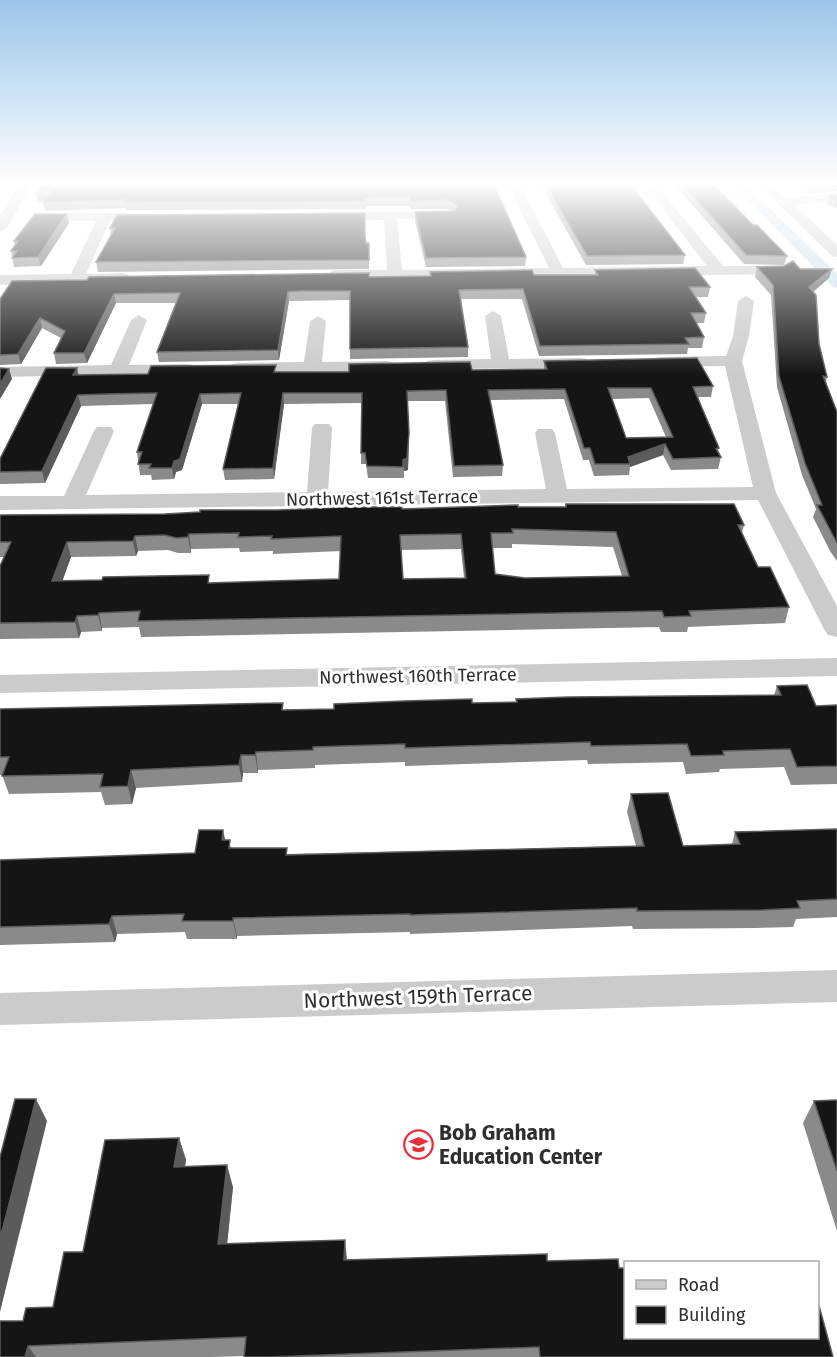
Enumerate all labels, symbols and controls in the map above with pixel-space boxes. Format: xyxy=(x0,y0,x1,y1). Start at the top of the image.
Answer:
street label: Northwest 161st Terrace xyxy=(286,485,478,511)
street label: Northwest 160th Terrace xyxy=(319,663,517,689)
street label: Northwest 159th Terrace xyxy=(303,980,533,1014)
place label: Bob Graham Education Center xyxy=(439,1120,603,1170)
school or university icon: Bob Graham Education Center xyxy=(402,1129,434,1161)
legend xyxy=(624,1261,819,1339)
text: Road xyxy=(678,1274,720,1296)
text: Building xyxy=(678,1304,746,1326)

